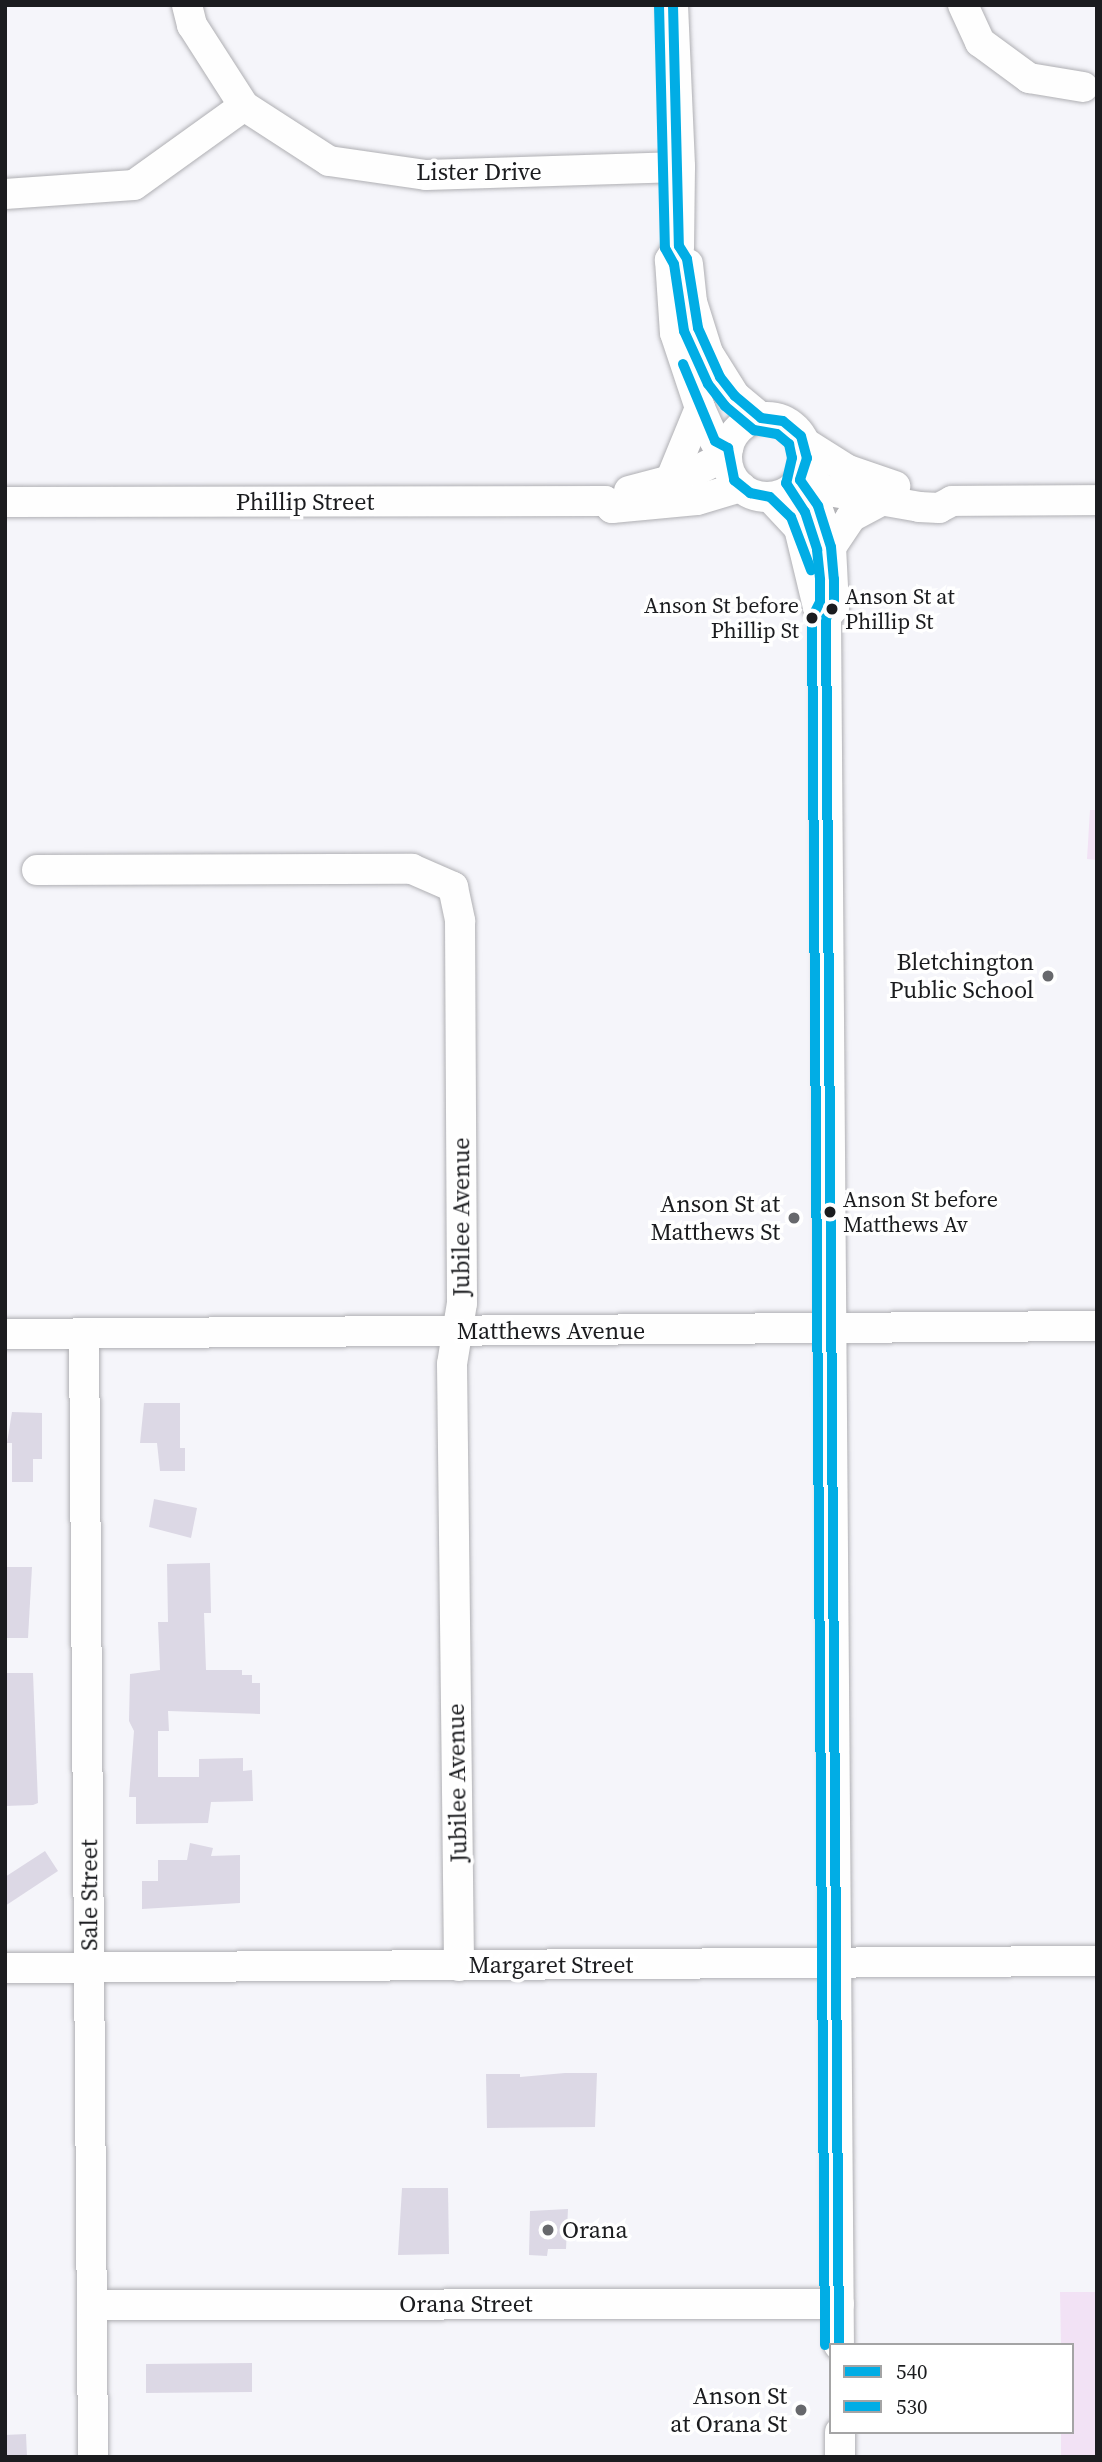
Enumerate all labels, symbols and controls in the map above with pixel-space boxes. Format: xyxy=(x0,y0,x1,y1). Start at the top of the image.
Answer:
street label: Lister Drive xyxy=(416,158,542,186)
street label: Phillip Street xyxy=(236,488,374,516)
place label: Anson St at Phillip St xyxy=(845,583,955,634)
place label: Anson St before Phillip St xyxy=(644,592,799,644)
marker: Anson St at Phillip St xyxy=(825,602,839,616)
marker: Anson St before Phillip St xyxy=(805,611,819,625)
place label: Bletchington Public School xyxy=(889,948,1034,1004)
marker: Bletchington Public School xyxy=(1040,968,1056,984)
street label: Jubilee Avenue xyxy=(447,1137,475,1297)
place label: Anson St before Matthews Av xyxy=(843,1186,998,1238)
place label: Anson St at Matthews St xyxy=(650,1190,780,1246)
marker: Anson St before Matthews Av xyxy=(823,1205,837,1219)
marker: Anson St at Matthews St xyxy=(786,1210,802,1226)
street label: Matthews Avenue xyxy=(457,1317,645,1345)
street label: Jubilee Avenue xyxy=(441,1703,473,1863)
street label: Sale Street xyxy=(75,1839,103,1951)
street label: Margaret Street xyxy=(469,1951,633,1979)
place label: Orana xyxy=(562,2216,628,2244)
marker: Orana xyxy=(540,2222,556,2238)
street label: Orana Street xyxy=(399,2290,533,2318)
legend xyxy=(829,2343,1074,2434)
text: 540 xyxy=(896,2357,928,2386)
place label: Anson St at Orana St xyxy=(670,2382,787,2438)
text: 530 xyxy=(896,2392,928,2421)
marker: Anson St at Orana St xyxy=(793,2402,809,2418)

